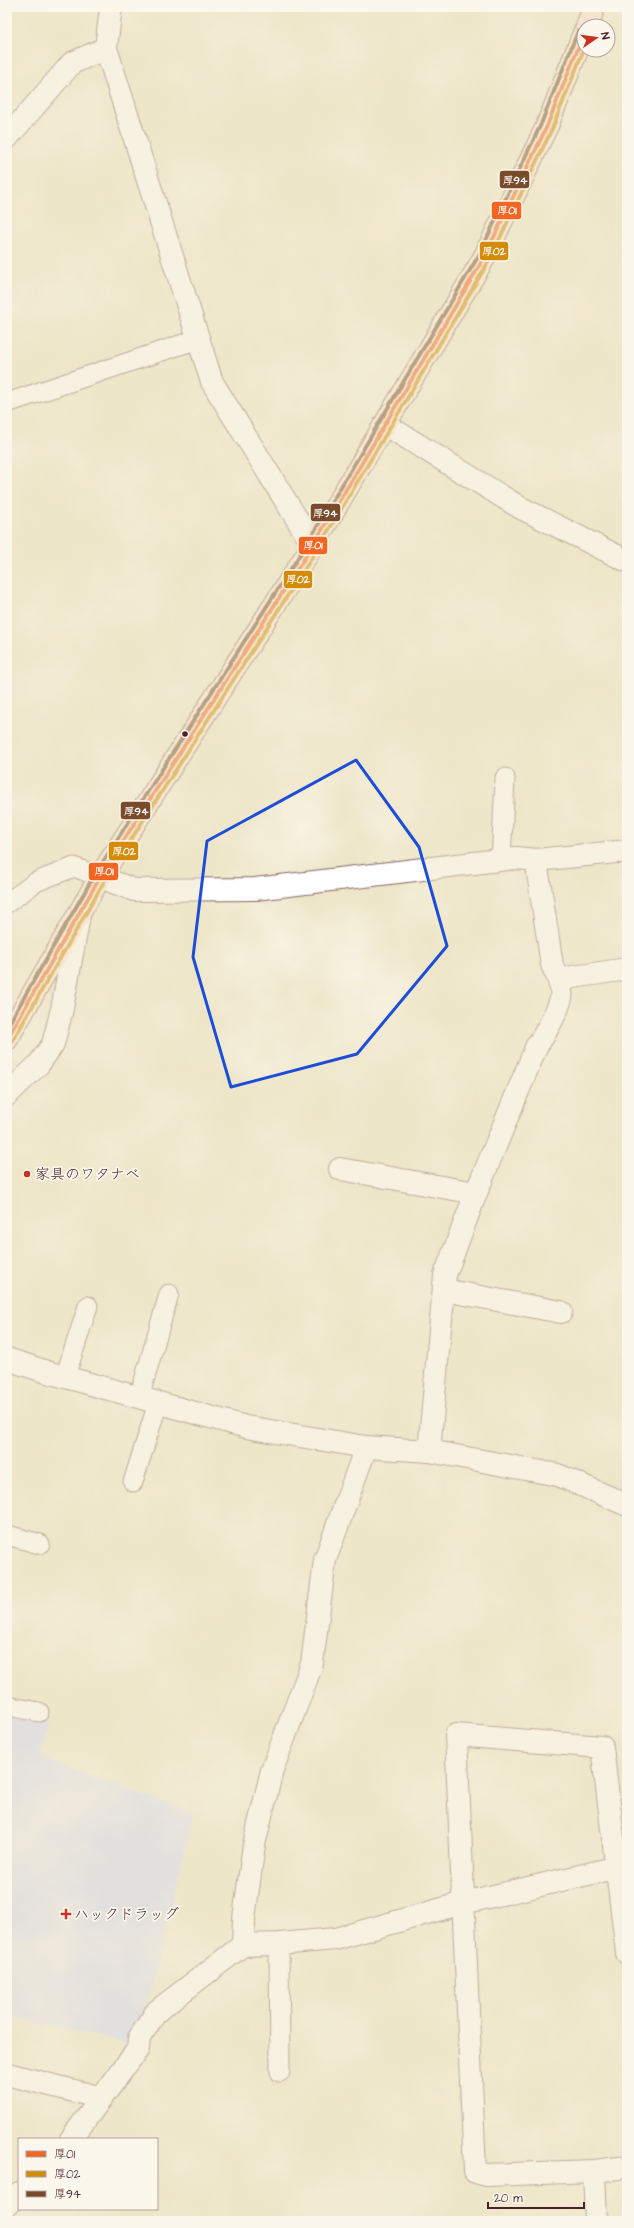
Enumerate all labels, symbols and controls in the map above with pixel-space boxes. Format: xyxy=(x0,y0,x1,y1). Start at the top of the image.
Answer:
north arrow xyxy=(576,18,616,58)
text: N xyxy=(597,31,613,41)
line badge: 厚94 xyxy=(499,170,530,189)
text: 厚94 xyxy=(503,173,528,188)
line badge: 厚01 xyxy=(491,201,522,220)
text: 厚01 xyxy=(497,203,517,218)
line badge: 厚02 xyxy=(479,241,509,261)
text: 厚02 xyxy=(482,244,507,259)
line badge: 厚94 xyxy=(310,503,341,522)
text: 厚94 xyxy=(313,506,338,521)
line badge: 厚01 xyxy=(298,536,328,555)
text: 厚01 xyxy=(303,538,323,553)
line badge: 厚02 xyxy=(283,570,313,589)
text: 厚02 xyxy=(286,572,311,587)
unlabelled marker xyxy=(180,729,190,739)
line badge: 厚94 xyxy=(120,801,151,820)
text: 厚94 xyxy=(124,804,149,819)
line badge: 厚02 xyxy=(108,841,139,861)
text: 厚02 xyxy=(112,844,137,859)
line badge: 厚01 xyxy=(88,862,119,881)
text: 厚01 xyxy=(94,864,114,879)
place label: 家具のワタナベ xyxy=(35,1164,140,1185)
marker: 家具のワタナベ xyxy=(22,1169,32,1179)
place label: ハックドラッグ xyxy=(74,1904,179,1925)
marker: ハックドラッグ xyxy=(61,1909,71,1919)
legend xyxy=(18,2138,158,2210)
text: 厚01 xyxy=(54,2146,76,2163)
text: 厚02 xyxy=(54,2166,81,2183)
scale bar xyxy=(488,2184,584,2210)
text: 厚94 xyxy=(54,2186,81,2203)
text: 20 m xyxy=(494,2190,523,2207)

